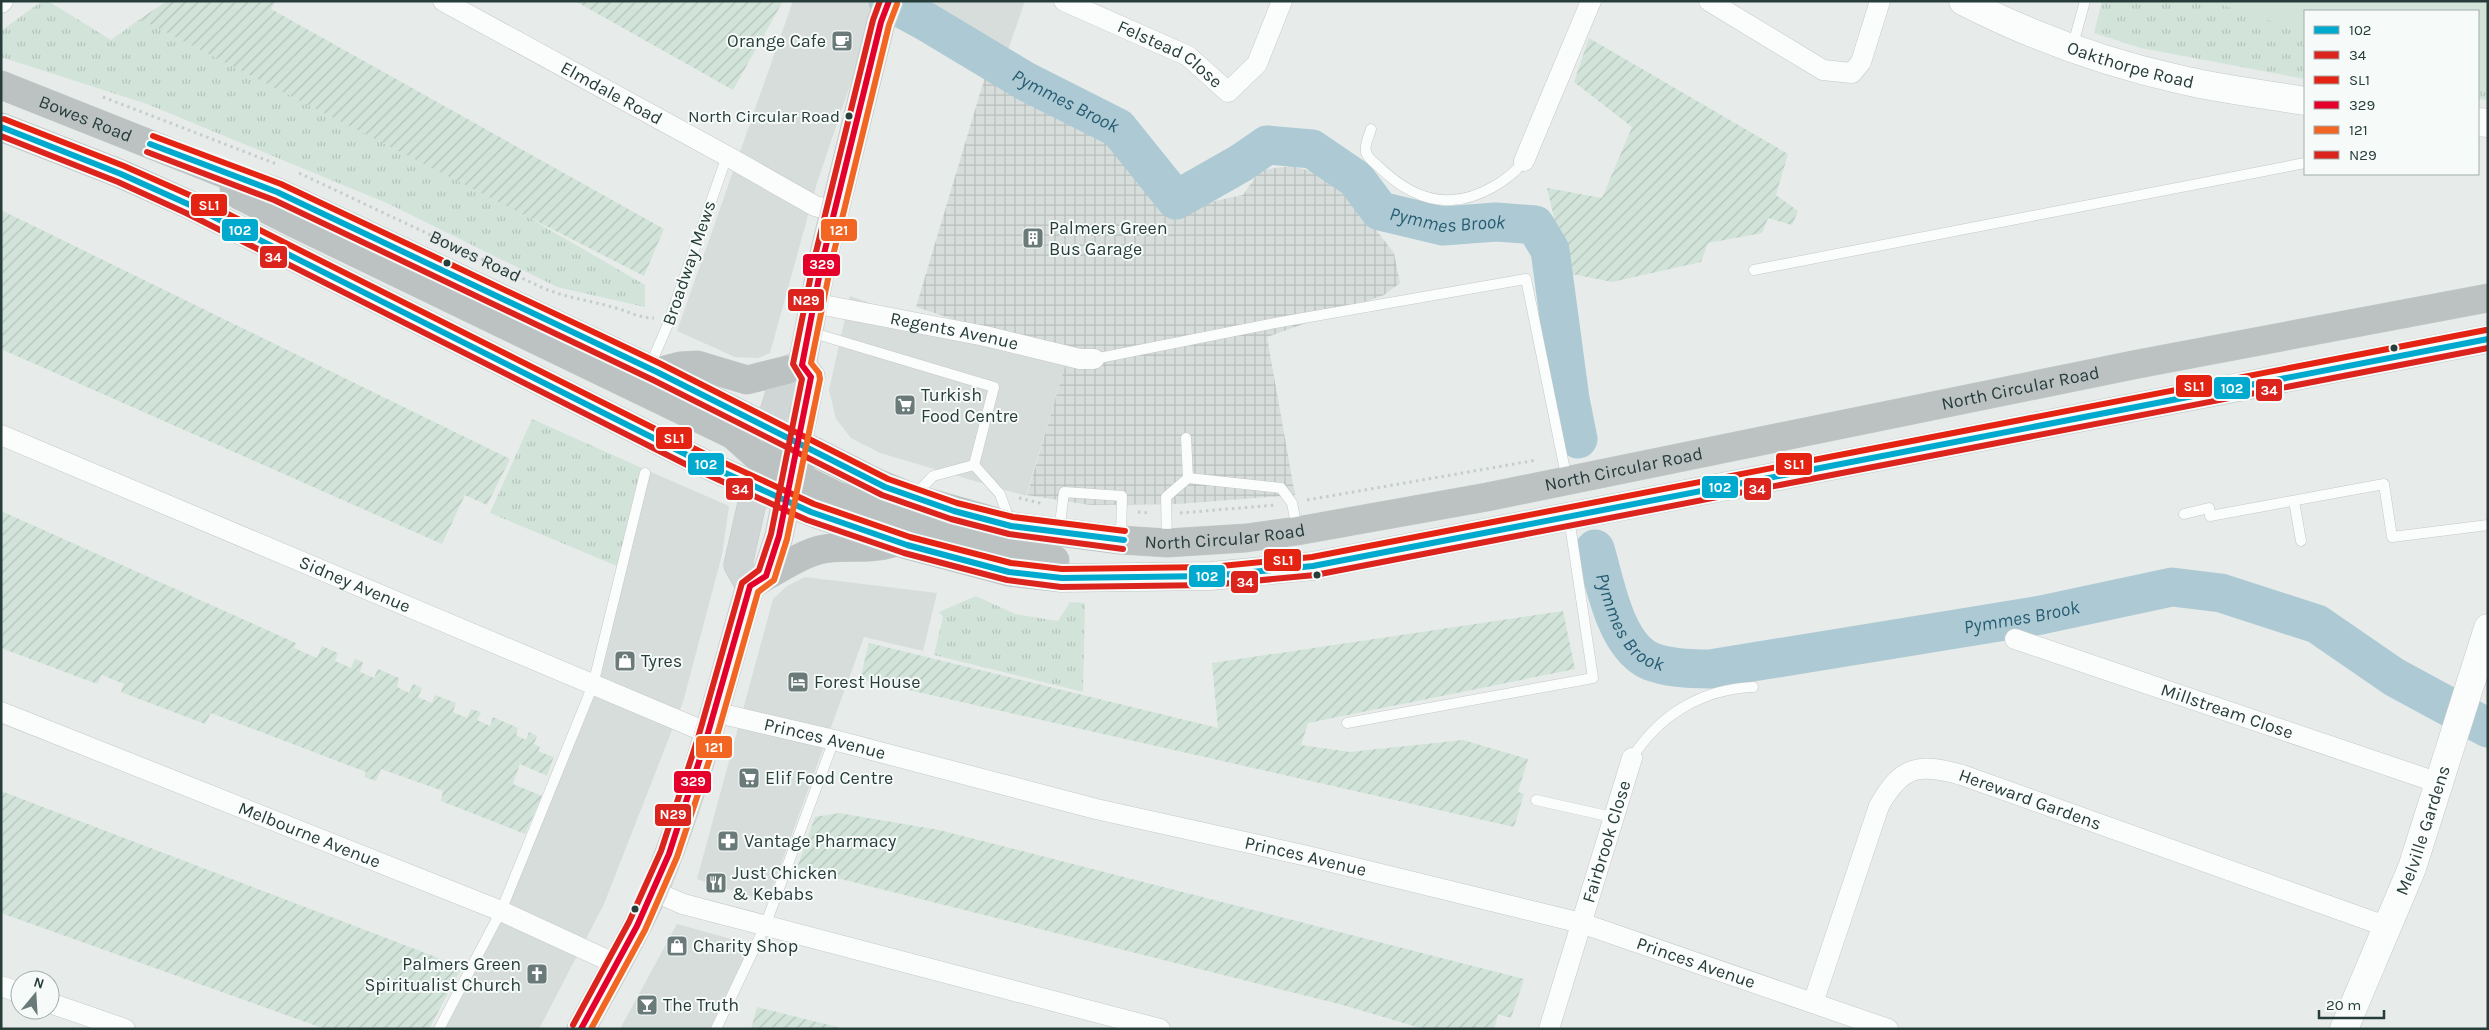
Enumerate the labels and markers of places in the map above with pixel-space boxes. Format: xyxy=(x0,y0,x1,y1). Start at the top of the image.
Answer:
cafe icon: Orange Cafe xyxy=(830,29,854,53)
place label: Orange Cafe xyxy=(727,30,826,52)
place label: North Circular Road xyxy=(688,106,840,126)
marker: North Circular Road xyxy=(844,111,854,121)
place label: Palmers Green Bus Garage xyxy=(1049,217,1168,260)
building icon: Palmers Green Bus Garage xyxy=(1021,226,1045,250)
unlabelled marker xyxy=(442,258,452,268)
unlabelled marker xyxy=(2389,343,2399,353)
place label: Turkish Food Centre xyxy=(921,384,1018,427)
supermarket icon: Turkish Food Centre xyxy=(893,393,917,417)
unlabelled marker xyxy=(1312,570,1322,580)
shop icon: Tyres xyxy=(613,649,637,673)
place label: Tyres xyxy=(641,650,682,672)
hotel icon: Forest House xyxy=(786,670,810,694)
place label: Forest House xyxy=(814,671,921,693)
supermarket icon: Elif Food Centre xyxy=(737,766,761,790)
place label: Elif Food Centre xyxy=(765,767,893,789)
pharmacy icon: Vantage Pharmacy xyxy=(716,829,740,853)
place label: Vantage Pharmacy xyxy=(744,830,897,852)
place label: Just Chicken & Kebabs xyxy=(732,862,837,905)
restaurant icon: Just Chicken & Kebabs xyxy=(704,871,728,895)
unlabelled marker xyxy=(630,904,640,914)
shop icon: Charity Shop xyxy=(665,934,689,958)
place label: Charity Shop xyxy=(693,935,798,957)
place label: Palmers Green Spiritualist Church xyxy=(364,953,521,996)
church icon: Palmers Green Spiritualist Church xyxy=(525,962,549,986)
bar icon: The Truth xyxy=(635,993,659,1017)
place label: The Truth xyxy=(663,994,739,1016)

